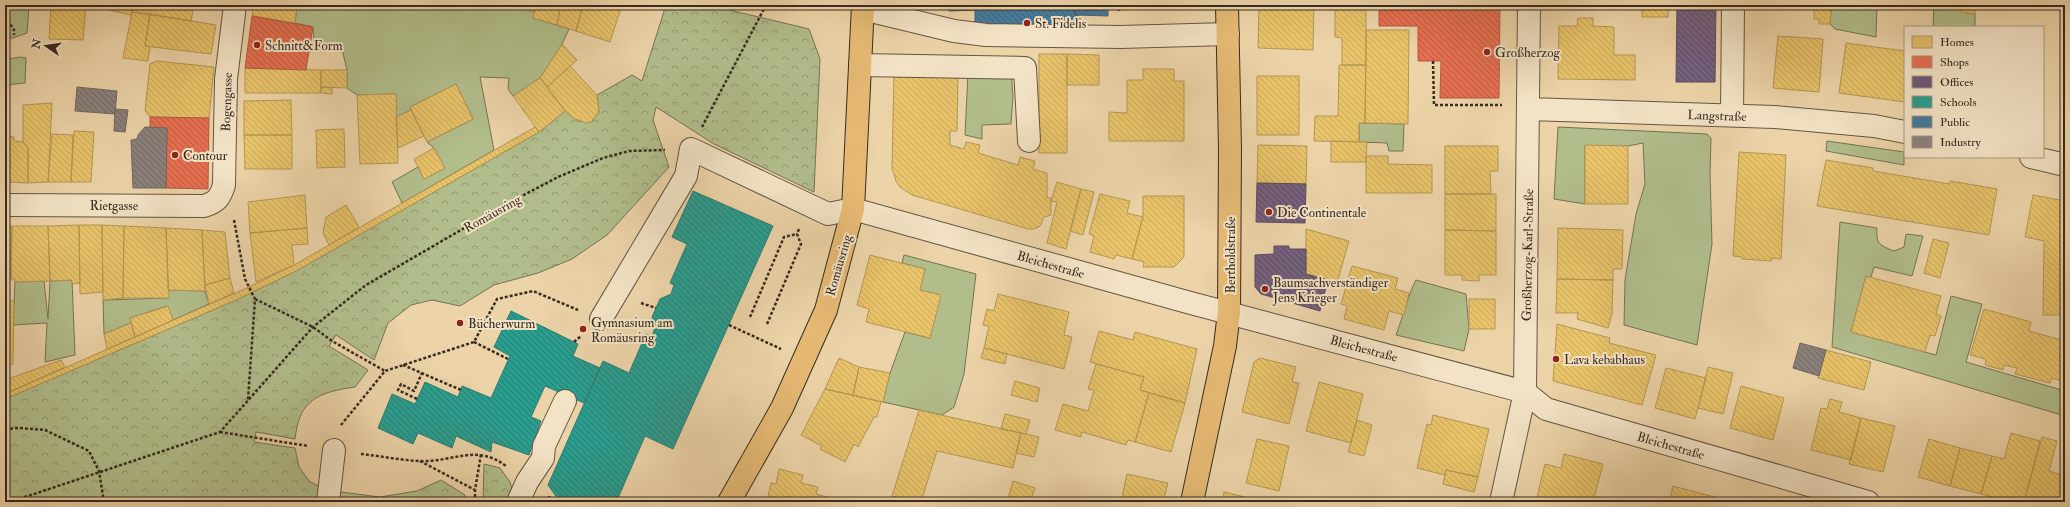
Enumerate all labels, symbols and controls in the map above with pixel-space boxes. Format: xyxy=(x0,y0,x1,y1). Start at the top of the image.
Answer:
place label: St. Fidelis xyxy=(1035,16,1087,32)
marker: St. Fidelis xyxy=(1022,18,1032,28)
north arrow xyxy=(26,26,66,66)
legend xyxy=(1904,26,2044,158)
text: Homes xyxy=(1940,35,1974,50)
text: N xyxy=(29,36,44,51)
place label: Schnitt&Form xyxy=(265,38,343,54)
marker: Schnitt&Form xyxy=(252,40,262,50)
place label: Großherzog xyxy=(1495,45,1561,61)
marker: Großherzog xyxy=(1482,47,1492,57)
text: Shops xyxy=(1940,55,1969,70)
street label: Bogengasse xyxy=(218,72,236,132)
text: Offices xyxy=(1940,75,1973,90)
text: Schools xyxy=(1940,95,1977,110)
street label: Langstraße xyxy=(1687,107,1747,125)
text: Public xyxy=(1940,115,1970,130)
text: Industry xyxy=(1940,135,1982,150)
place label: Contour xyxy=(183,148,228,164)
marker: Contour xyxy=(170,150,180,160)
street label: Großherzog-Karl-Straße xyxy=(1519,188,1537,321)
street label: Romäusring xyxy=(461,191,525,236)
street label: Rietgasse xyxy=(90,198,139,214)
place label: Die Continentale xyxy=(1277,205,1367,221)
marker: Die Continentale xyxy=(1264,207,1274,217)
street label: Bertholdstraße xyxy=(1223,216,1239,294)
street label: Romäusring xyxy=(823,232,856,298)
street label: Bleichestraße xyxy=(1015,248,1087,282)
place label: Baumsachverständiger Jens Krieger xyxy=(1272,275,1388,306)
marker: Baumsachverständiger Jens Krieger xyxy=(1260,284,1270,294)
place label: Gymnasium am Romäusring xyxy=(591,315,673,346)
place label: Bücherwurm xyxy=(468,316,535,332)
marker: Bücherwurm xyxy=(455,318,465,328)
marker: Gymnasium am Romäusring xyxy=(578,324,588,334)
street label: Bleichestraße xyxy=(1328,332,1400,366)
place label: Lava kebabhaus xyxy=(1564,352,1646,368)
marker: Lava kebabhaus xyxy=(1551,354,1561,364)
street label: Bleichestraße xyxy=(1635,429,1707,463)

